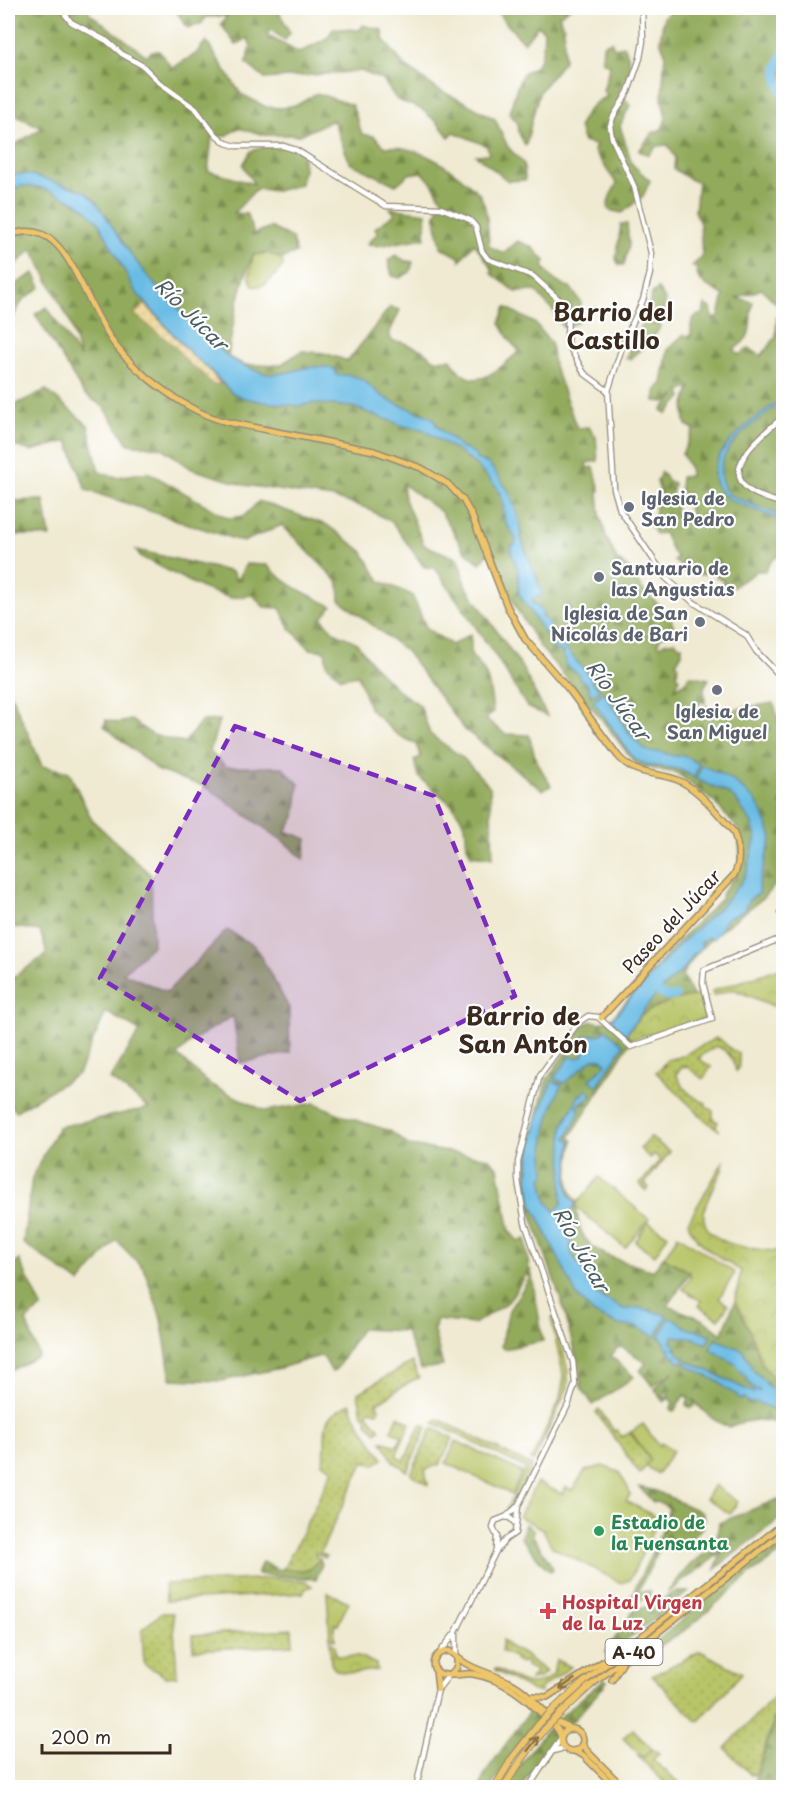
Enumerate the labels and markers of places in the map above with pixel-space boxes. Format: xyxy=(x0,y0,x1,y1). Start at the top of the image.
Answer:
place label: Iglesia de San Pedro xyxy=(641,484,735,532)
marker: Iglesia de San Pedro xyxy=(622,500,636,514)
place label: Santuario de las Angustias xyxy=(611,554,735,602)
marker: Santuario de las Angustias xyxy=(592,570,606,584)
place label: Iglesia de San Nicolás de Bari xyxy=(551,599,688,647)
marker: Iglesia de San Nicolás de Bari xyxy=(693,615,707,629)
marker: Iglesia de San Miguel xyxy=(710,683,724,697)
place label: Iglesia de San Miguel xyxy=(667,697,767,745)
place label: Estadio de la Fuensanta xyxy=(611,1508,729,1556)
marker: Estadio de la Fuensanta xyxy=(592,1524,606,1538)
place label: Hospital Virgen de la Luz xyxy=(562,1588,702,1636)
marker: Hospital Virgen de la Luz xyxy=(539,1602,557,1620)

